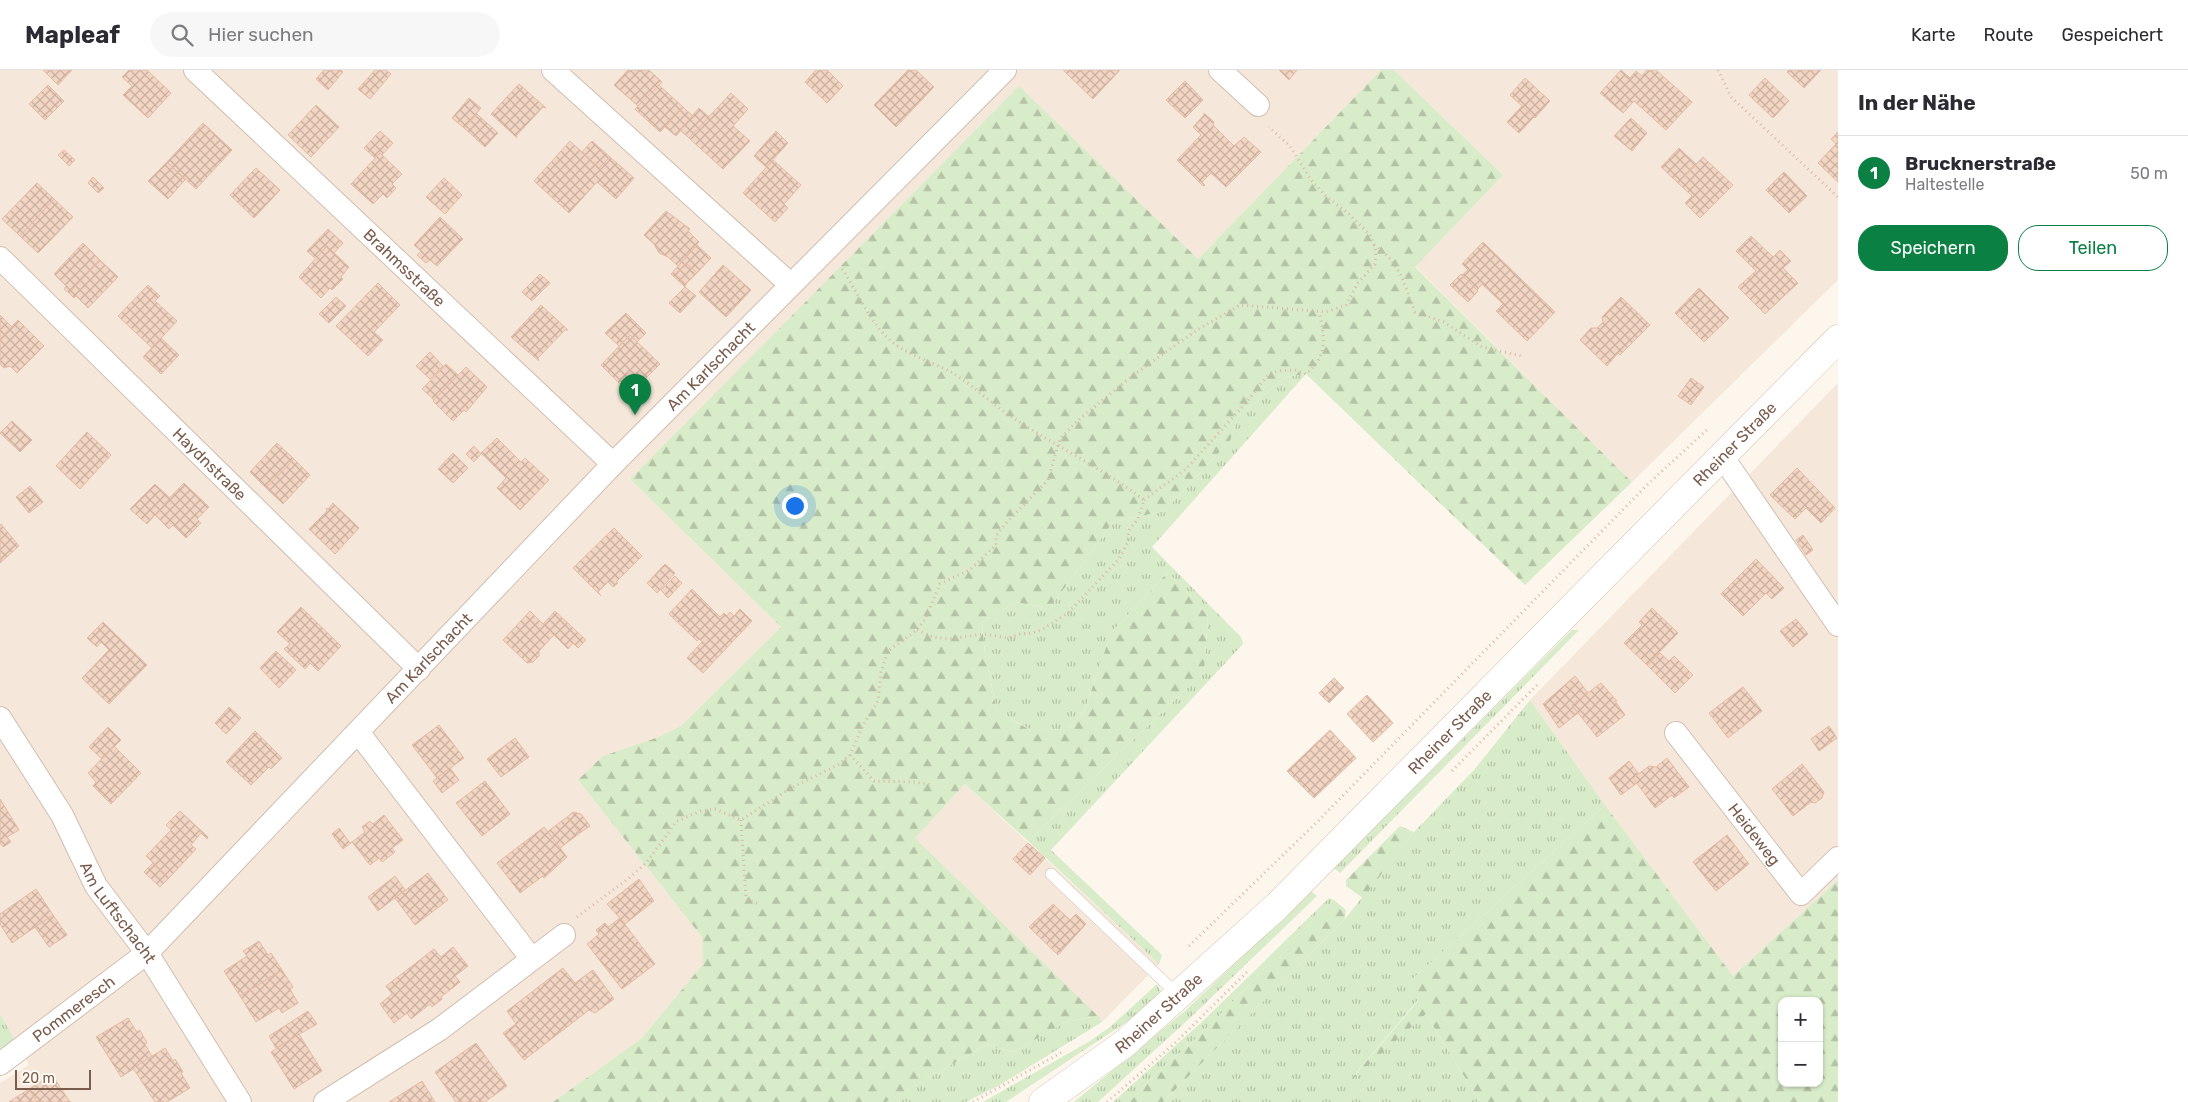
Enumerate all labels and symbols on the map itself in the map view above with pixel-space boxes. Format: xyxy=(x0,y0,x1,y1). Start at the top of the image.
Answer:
street label: Brahmsstraße xyxy=(359,225,449,311)
street label: Am Karlschacht xyxy=(663,318,759,415)
pin: 1 xyxy=(619,374,651,415)
street label: Rheiner Straße xyxy=(1689,398,1781,490)
street label: Haydnstraße xyxy=(169,424,250,504)
your location xyxy=(782,493,808,519)
street label: Am Karlschacht xyxy=(381,609,476,707)
street label: Rheiner Straße xyxy=(1404,686,1496,778)
street label: Heideweg xyxy=(1724,799,1784,869)
street label: Am Luftschacht xyxy=(76,859,160,967)
street label: Rheiner Straße xyxy=(1111,969,1206,1057)
street label: Pommeresch xyxy=(29,972,119,1046)
scale bar xyxy=(15,1067,91,1090)

